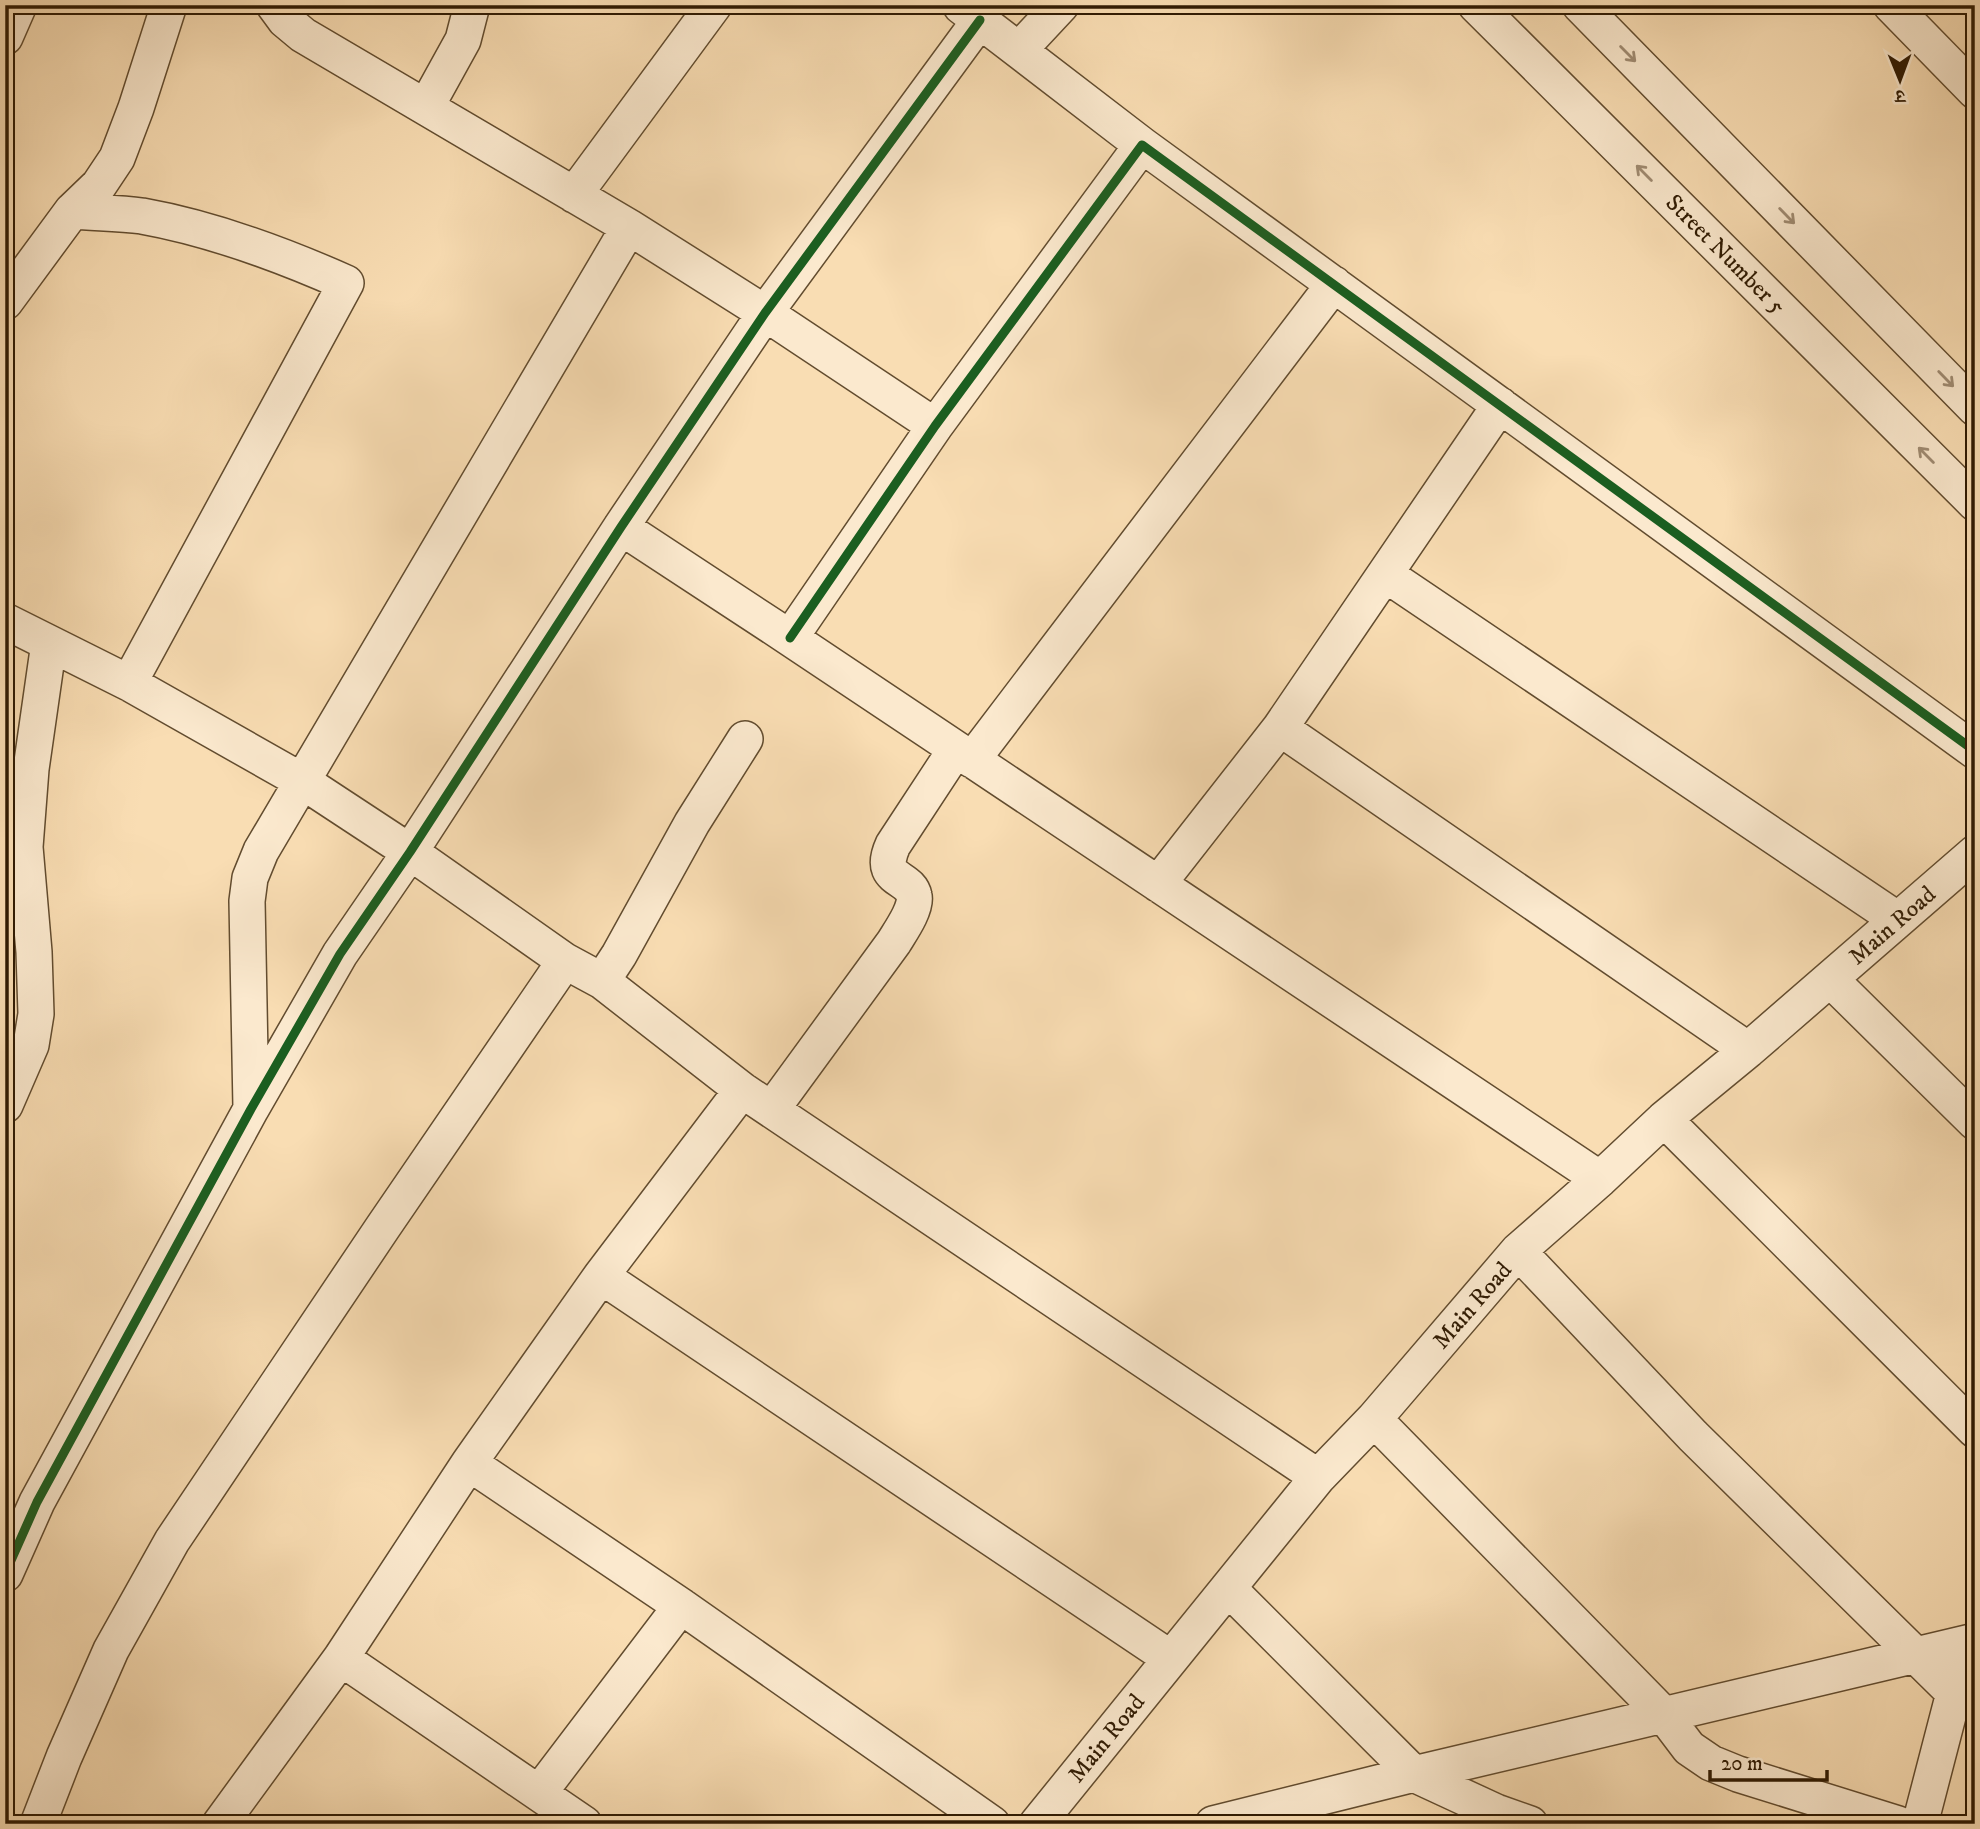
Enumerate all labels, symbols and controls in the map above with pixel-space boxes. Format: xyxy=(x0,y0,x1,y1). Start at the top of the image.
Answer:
one-way arrow xyxy=(1619,45,1636,62)
north arrow xyxy=(1864,46,1934,116)
text: उ xyxy=(1894,84,1907,107)
one-way arrow xyxy=(1636,165,1653,182)
street label: Street Number 5 xyxy=(1659,188,1792,321)
one-way arrow xyxy=(1779,207,1796,224)
one-way arrow xyxy=(1938,370,1955,387)
one-way arrow xyxy=(1918,447,1935,464)
street label: Main Road xyxy=(1843,880,1942,972)
street label: Main Road xyxy=(1427,1256,1519,1355)
street label: Main Road xyxy=(1062,1688,1152,1789)
scale bar xyxy=(1710,1738,1828,1782)
text: 20 m xyxy=(1721,1751,1763,1777)

